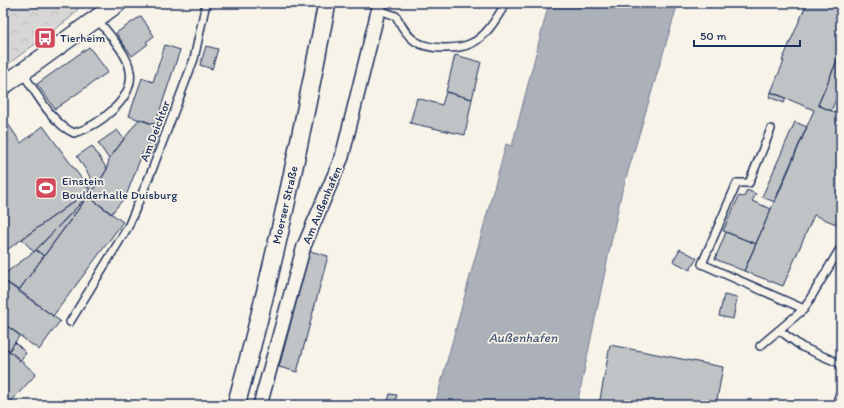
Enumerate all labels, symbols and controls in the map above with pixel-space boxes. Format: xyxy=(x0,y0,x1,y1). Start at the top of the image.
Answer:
scale bar xyxy=(694,22,800,48)
bus stop icon: Tierheim xyxy=(32,25,58,51)
text: 50 m xyxy=(700,29,726,43)
place label: Tierheim xyxy=(60,31,105,45)
street label: Am Deichtor xyxy=(137,98,173,163)
street label: Am Außenhafen xyxy=(299,163,345,246)
street label: Moerser Straße xyxy=(269,164,301,245)
place label: Einstein Boulderhalle Duisburg xyxy=(62,174,178,202)
sports icon: Einstein Boulderhalle Duisburg xyxy=(33,175,59,201)
water label: Außenhafen xyxy=(489,330,558,345)

